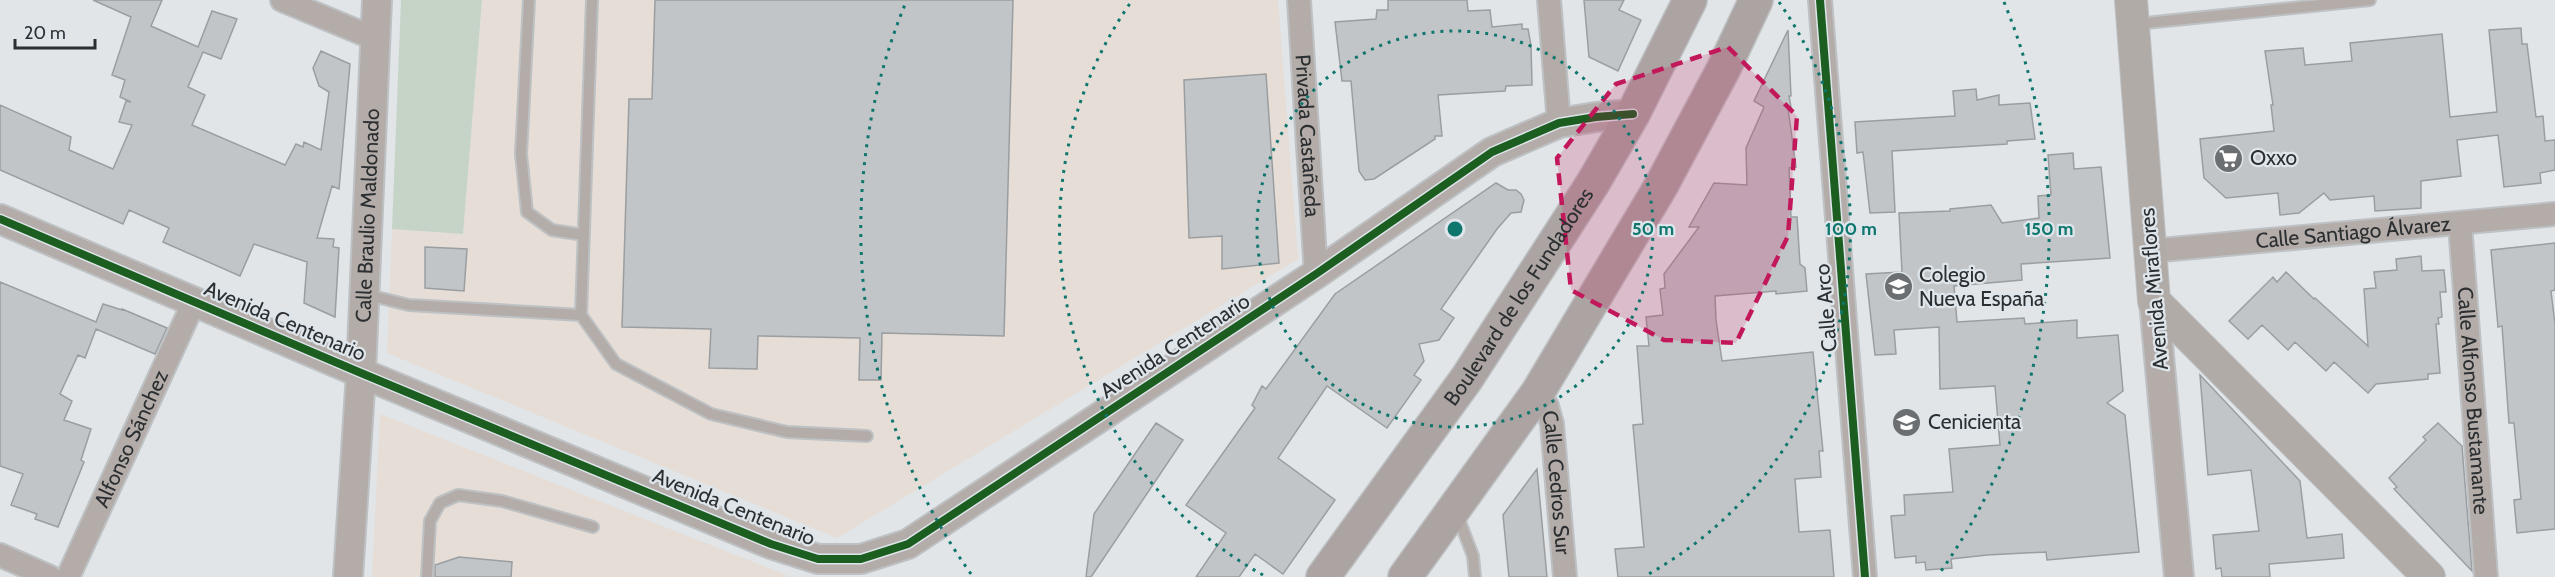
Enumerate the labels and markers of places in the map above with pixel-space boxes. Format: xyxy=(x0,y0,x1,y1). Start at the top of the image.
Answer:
supermarket icon: Oxxo xyxy=(2213,142,2245,174)
place label: Oxxo xyxy=(2250,145,2297,170)
centre of rings xyxy=(1445,219,1465,239)
place label: Colegio Nueva España xyxy=(1919,262,2044,311)
school or university icon: Colegio Nueva España xyxy=(1882,271,1914,303)
school or university icon: Cenicienta xyxy=(1891,406,1923,438)
place label: Cenicienta xyxy=(1928,409,2021,434)

